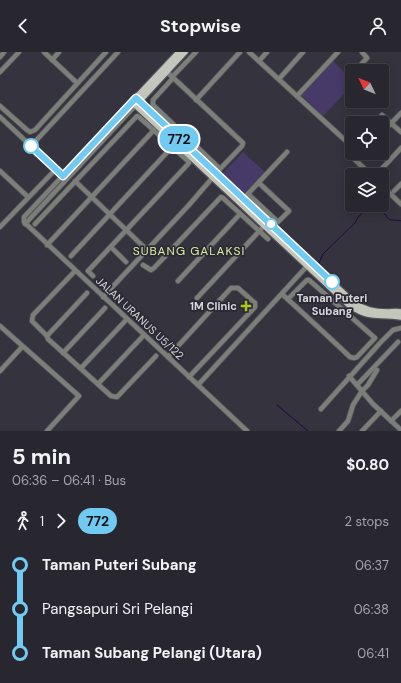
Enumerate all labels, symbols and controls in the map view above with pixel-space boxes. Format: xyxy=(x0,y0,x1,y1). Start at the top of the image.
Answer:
text: Stopwise xyxy=(160,14,241,38)
icon: back xyxy=(12,15,34,37)
icon: person xyxy=(367,15,389,37)
north arrow xyxy=(345,64,389,108)
map controls xyxy=(345,64,389,212)
button: locate xyxy=(345,116,389,160)
line badge: 772 xyxy=(156,126,202,152)
text: 772 xyxy=(168,130,190,148)
unlabelled marker xyxy=(23,138,39,154)
button: layers xyxy=(345,168,389,212)
unlabelled marker xyxy=(265,218,277,230)
district label: SUBANG GALAKSI xyxy=(133,243,245,259)
street label: JALAN URANUS U5/122 xyxy=(93,274,187,362)
marker: Taman Puteri Subang xyxy=(324,274,340,290)
place label: Taman Puteri Subang xyxy=(297,291,367,318)
place label: 1M Clinic xyxy=(190,299,237,313)
marker: 1M Clinic xyxy=(240,300,252,312)
text: 5 min xyxy=(12,442,71,471)
text: $0.80 xyxy=(346,455,389,475)
text: 06:36 – 06:41 · Bus xyxy=(12,472,126,489)
icon: walk xyxy=(12,510,34,532)
icon: forward xyxy=(50,510,72,532)
text: 772 xyxy=(86,512,109,530)
text: 1 xyxy=(40,513,44,530)
text: 2 stops xyxy=(345,513,389,530)
text: Taman Puteri Subang xyxy=(42,555,197,575)
text: 06:37 xyxy=(355,557,389,574)
text: Pangsapuri Sri Pelangi xyxy=(42,599,193,619)
text: 06:38 xyxy=(354,601,389,618)
text: Taman Subang Pelangi (Utara) xyxy=(42,643,262,663)
text: 06:41 xyxy=(357,645,389,662)

